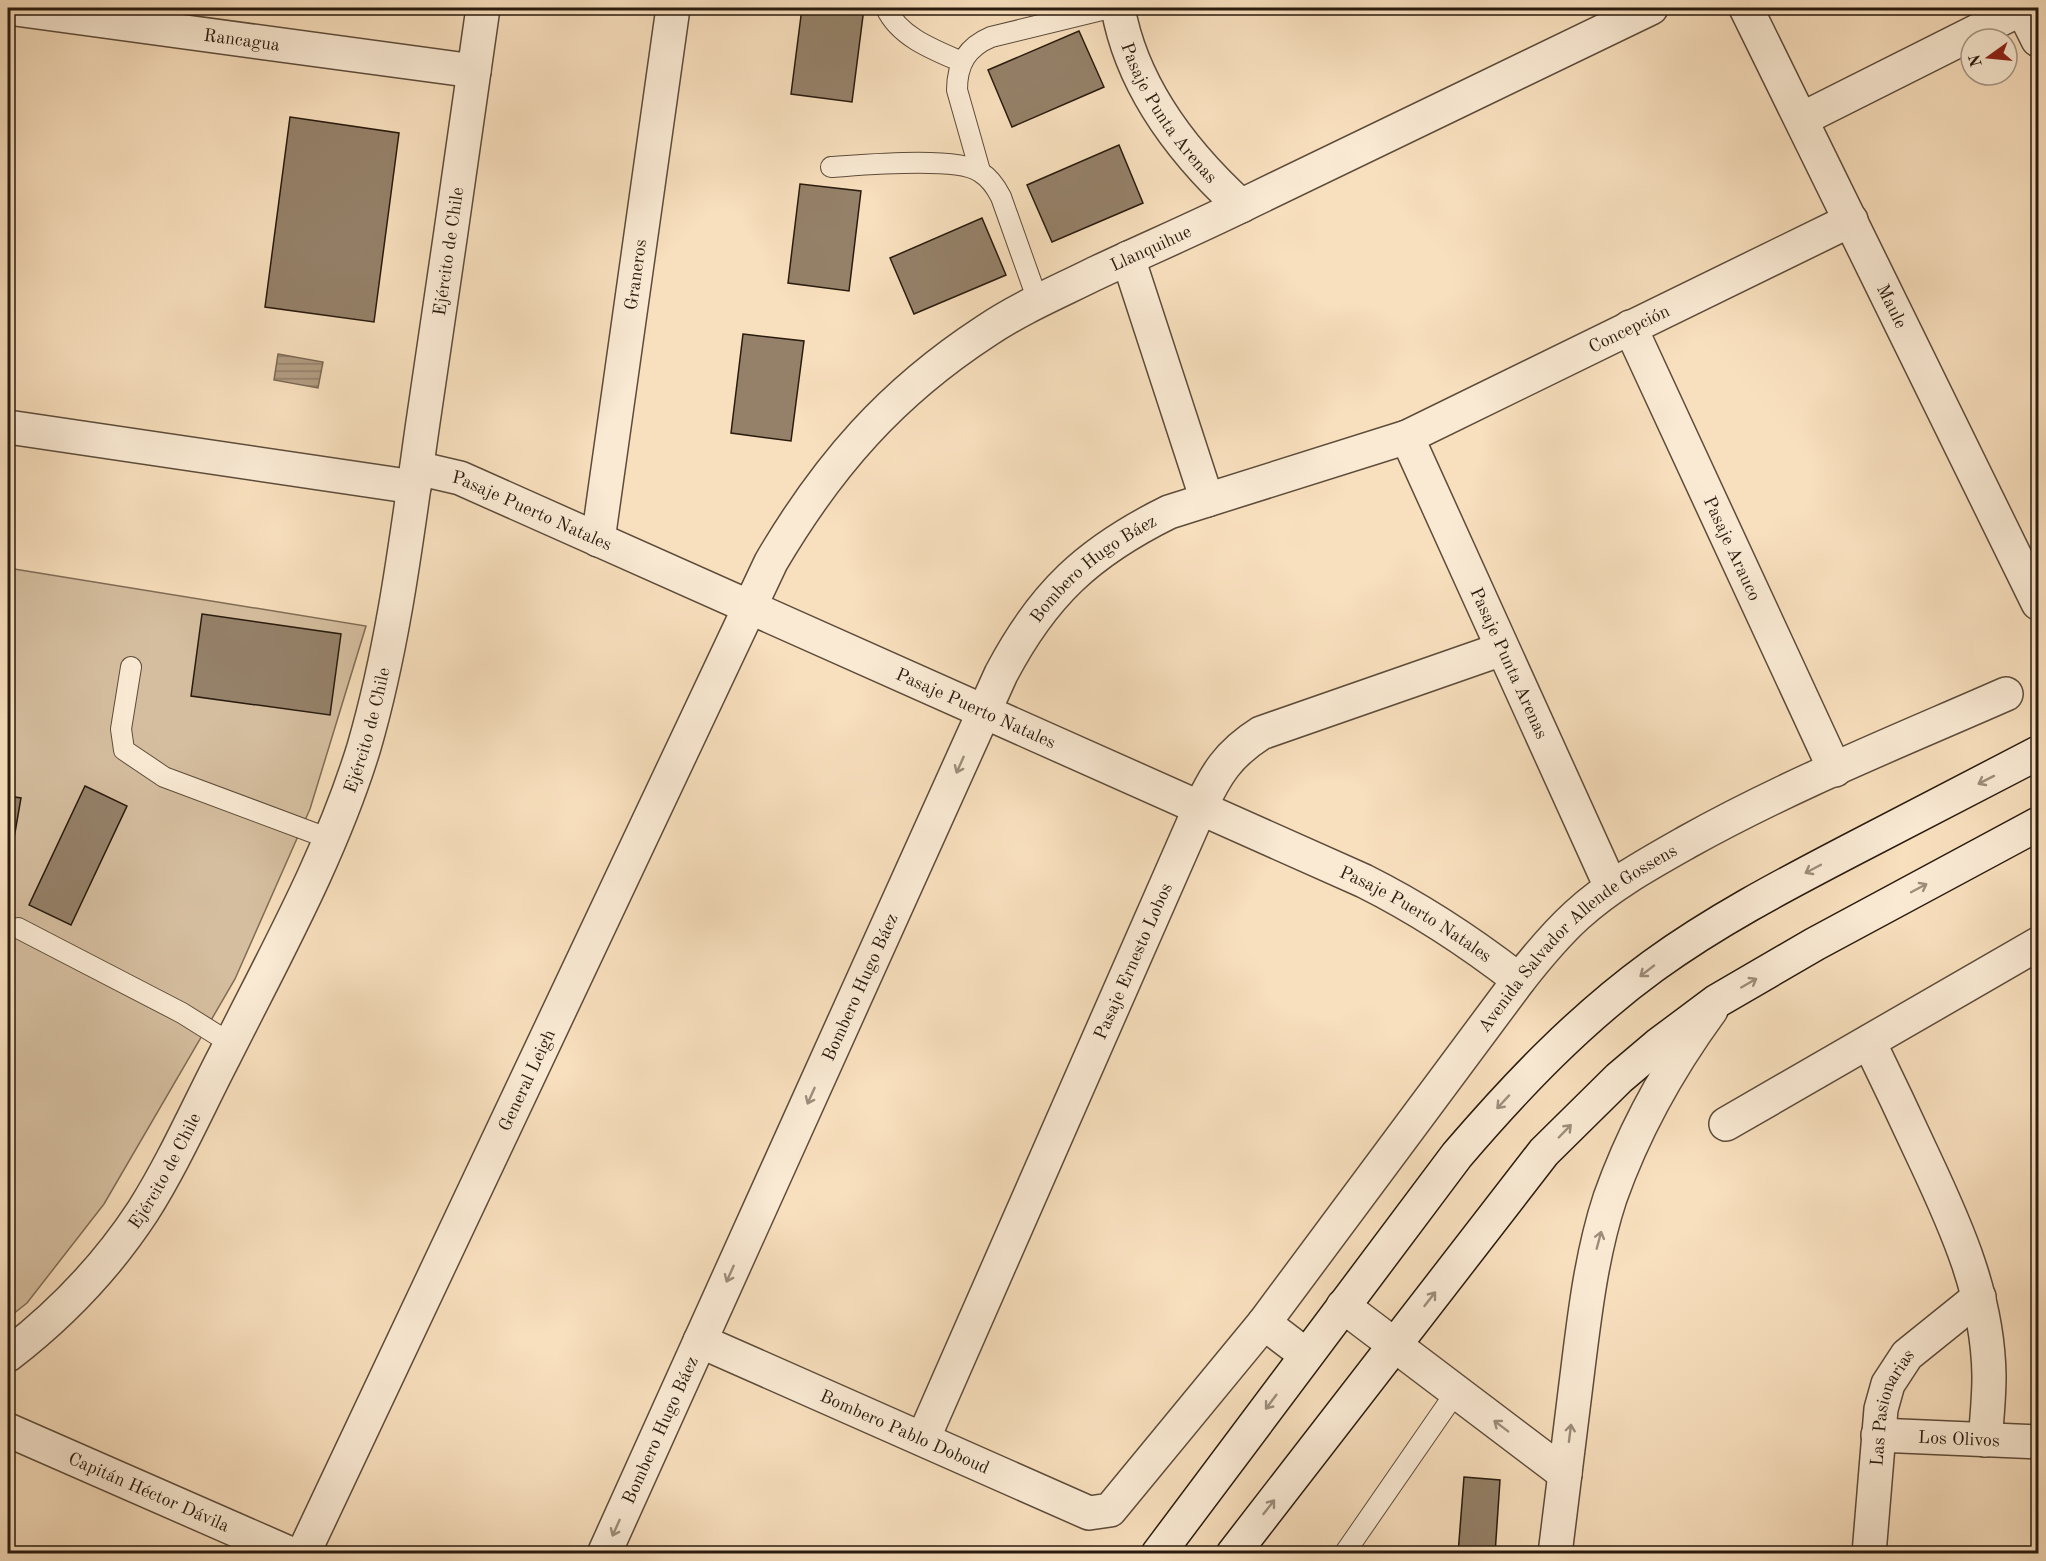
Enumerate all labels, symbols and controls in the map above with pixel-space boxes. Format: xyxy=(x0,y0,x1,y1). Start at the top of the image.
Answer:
street label: Rancagua xyxy=(203,27,281,55)
north arrow xyxy=(1959,27,2019,87)
street label: Pasaje Punta Arenas xyxy=(1117,40,1220,187)
text: N xyxy=(1967,52,1986,68)
street label: Ejército de Chile xyxy=(431,186,467,317)
street label: Llanquihue xyxy=(1108,223,1194,275)
street label: Graneros xyxy=(623,238,650,311)
street label: Maule xyxy=(1873,282,1910,331)
street label: Concepción xyxy=(1586,302,1673,357)
street label: Pasaje Puerto Natales xyxy=(450,468,614,555)
street label: Pasaje Arauco xyxy=(1700,494,1763,604)
street label: Bombero Hugo Báez xyxy=(1027,512,1160,626)
street label: Pasaje Punta Arenas xyxy=(1466,585,1551,742)
street label: Pasaje Puerto Natales xyxy=(893,665,1058,752)
street label: Ejército de Chile xyxy=(341,666,394,796)
one-way arrow xyxy=(953,755,965,773)
one-way arrow xyxy=(1978,774,1996,786)
street label: Avenida Salvador Allende Gossens xyxy=(1475,842,1680,1036)
street label: Pasaje Puerto Natales xyxy=(1337,863,1495,966)
one-way arrow xyxy=(1805,864,1823,875)
street label: Pasaje Ernesto Lobos xyxy=(1092,880,1176,1042)
one-way arrow xyxy=(1910,882,1927,894)
street label: Bombero Hugo Báez xyxy=(820,911,902,1064)
one-way arrow xyxy=(1640,965,1656,977)
one-way arrow xyxy=(1740,976,1757,988)
street label: General Leigh xyxy=(496,1027,559,1134)
one-way arrow xyxy=(804,1086,816,1104)
one-way arrow xyxy=(1496,1094,1510,1109)
street label: Ejército de Chile xyxy=(126,1110,205,1232)
one-way arrow xyxy=(1557,1123,1572,1138)
one-way arrow xyxy=(1594,1231,1606,1250)
one-way arrow xyxy=(724,1264,736,1282)
one-way arrow xyxy=(1424,1292,1437,1308)
street label: Las Pasionarias xyxy=(1868,1345,1918,1467)
street label: Bombero Hugo Báez xyxy=(620,1354,702,1507)
street label: Bombero Pablo Doboud xyxy=(817,1387,992,1478)
one-way arrow xyxy=(1265,1394,1277,1410)
one-way arrow xyxy=(1494,1420,1510,1433)
one-way arrow xyxy=(1565,1424,1576,1443)
street label: Los Olivos xyxy=(1918,1429,2000,1450)
street label: Capitán Héctor Dávila xyxy=(65,1450,232,1536)
one-way arrow xyxy=(1263,1500,1276,1516)
one-way arrow xyxy=(610,1518,621,1537)

